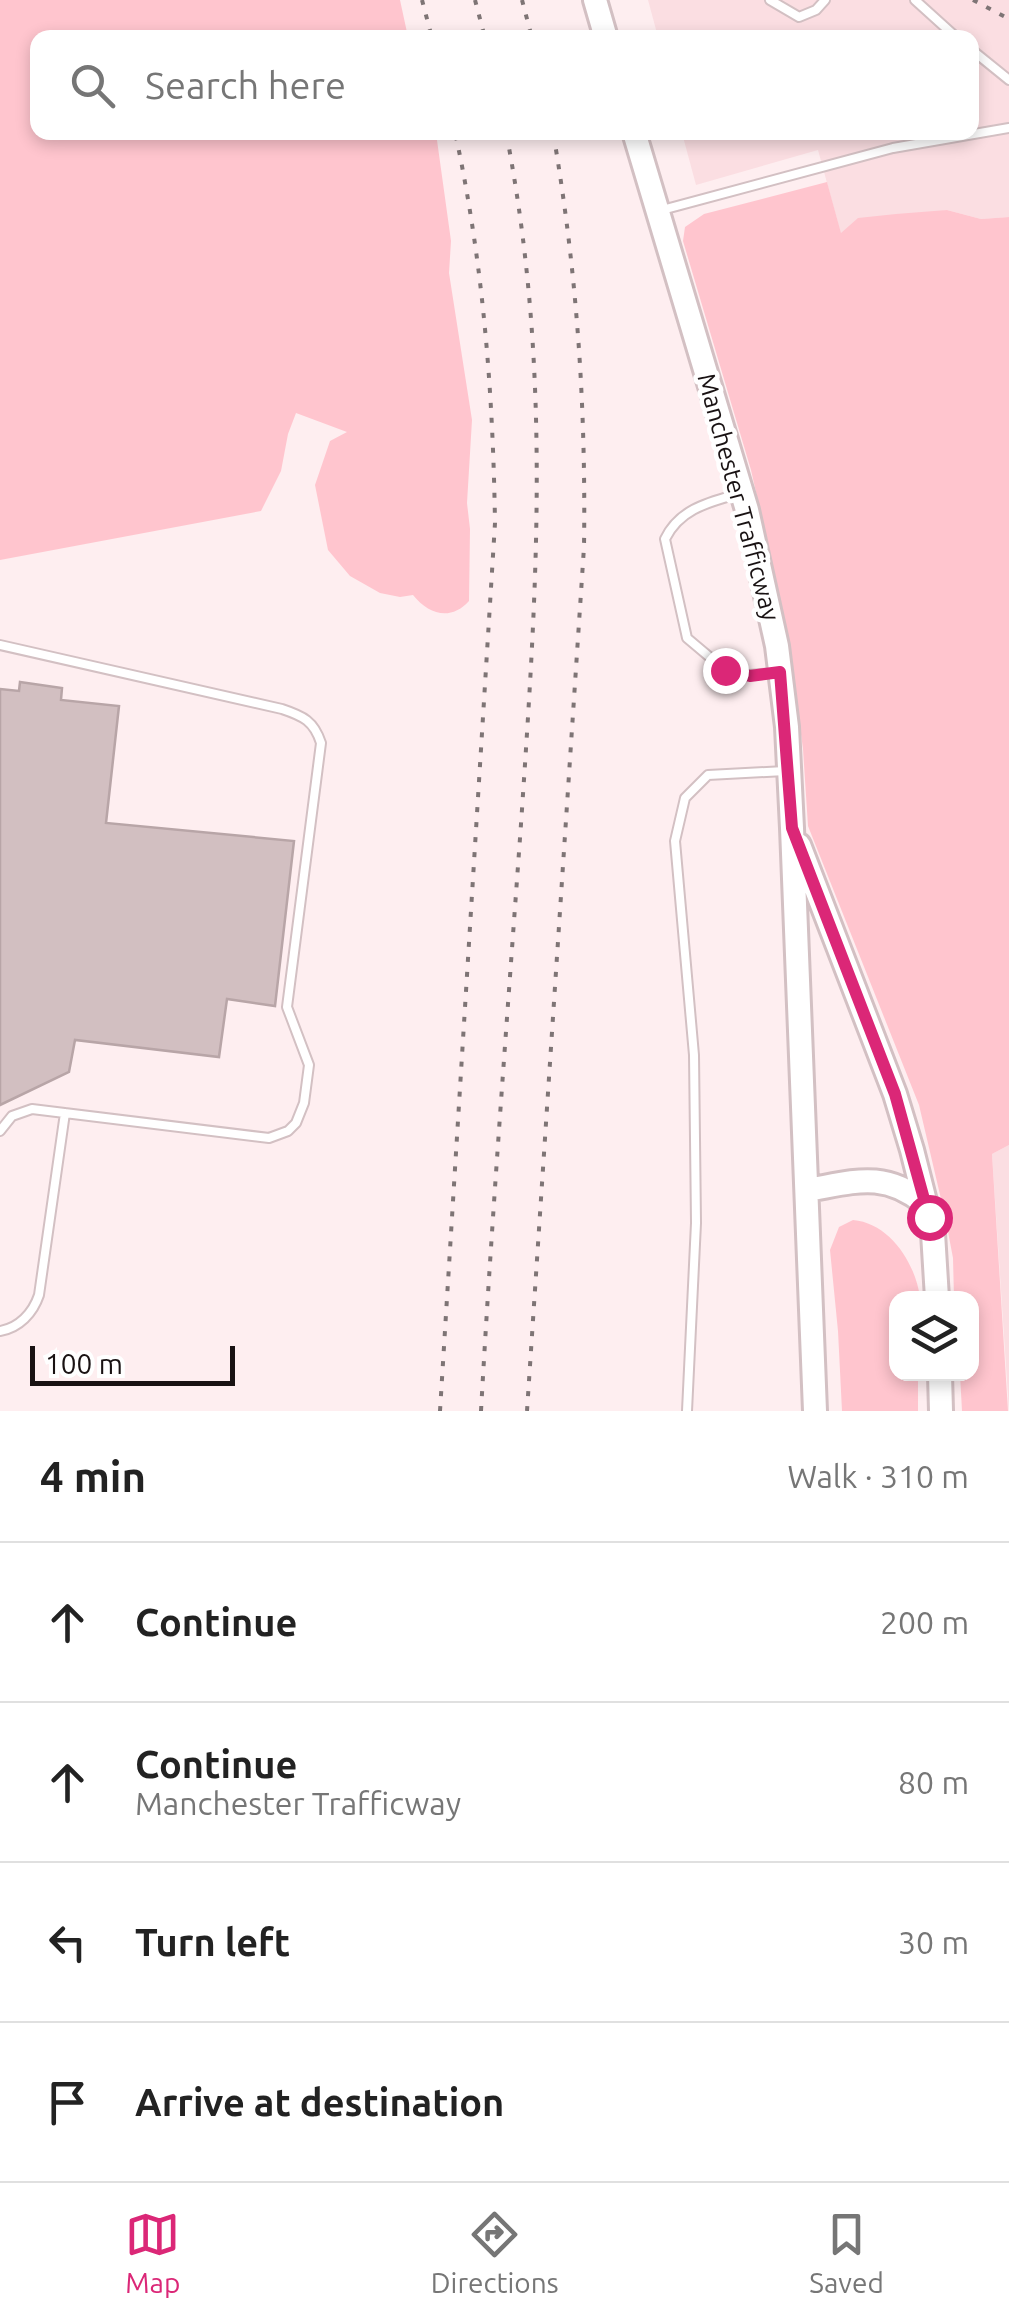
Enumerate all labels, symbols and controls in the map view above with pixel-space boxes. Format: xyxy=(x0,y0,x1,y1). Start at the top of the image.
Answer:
search box xyxy=(30,30,979,140)
icon: search xyxy=(65,58,120,113)
text: Search here xyxy=(145,64,346,106)
street label: Manchester Trafficway xyxy=(693,370,785,624)
route end xyxy=(703,648,749,694)
route start xyxy=(907,1195,953,1241)
map controls xyxy=(889,1291,979,1381)
button: layers xyxy=(889,1291,979,1381)
scale bar xyxy=(30,1341,235,1386)
text: 100 m xyxy=(45,1348,123,1379)
text: 4 min xyxy=(40,1453,146,1500)
text: Walk · 310 m xyxy=(787,1458,969,1494)
icon: ahead xyxy=(40,1595,95,1650)
text: Continue xyxy=(135,1601,297,1643)
text: 200 m xyxy=(880,1604,969,1640)
text: Continue xyxy=(135,1743,297,1785)
icon: ahead xyxy=(40,1755,95,1810)
text: 80 m xyxy=(898,1764,969,1800)
text: Manchester Trafficway xyxy=(135,1785,461,1821)
icon: left xyxy=(40,1915,95,1970)
text: Turn left xyxy=(135,1921,290,1963)
text: 30 m xyxy=(898,1924,969,1960)
icon: arrive xyxy=(40,2075,95,2130)
text: Arrive at destination xyxy=(135,2081,504,2123)
tab: Map xyxy=(125,2207,180,2298)
tab: Directions xyxy=(431,2207,559,2298)
tab: Saved xyxy=(809,2207,884,2298)

